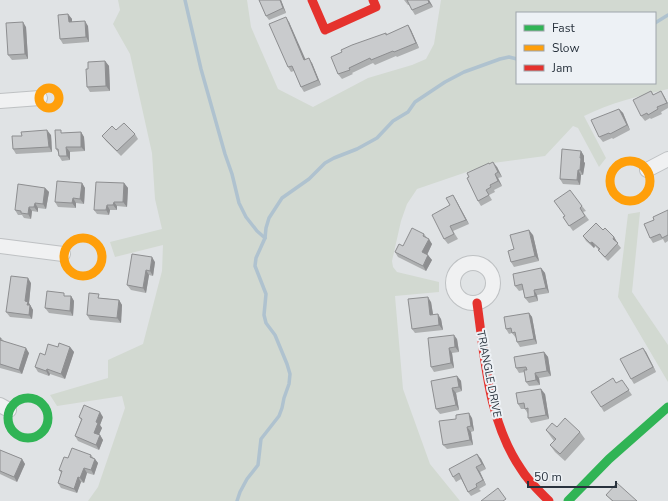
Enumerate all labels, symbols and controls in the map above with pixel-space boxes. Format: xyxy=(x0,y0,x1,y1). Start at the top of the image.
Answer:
legend xyxy=(516,12,656,84)
text: Fast xyxy=(552,20,575,36)
text: Slow xyxy=(552,40,580,56)
text: Jam xyxy=(551,60,573,76)
street label: TRIANGLE DRIVE xyxy=(473,329,505,419)
scale bar xyxy=(528,463,616,489)
text: 50 m xyxy=(534,469,562,485)

